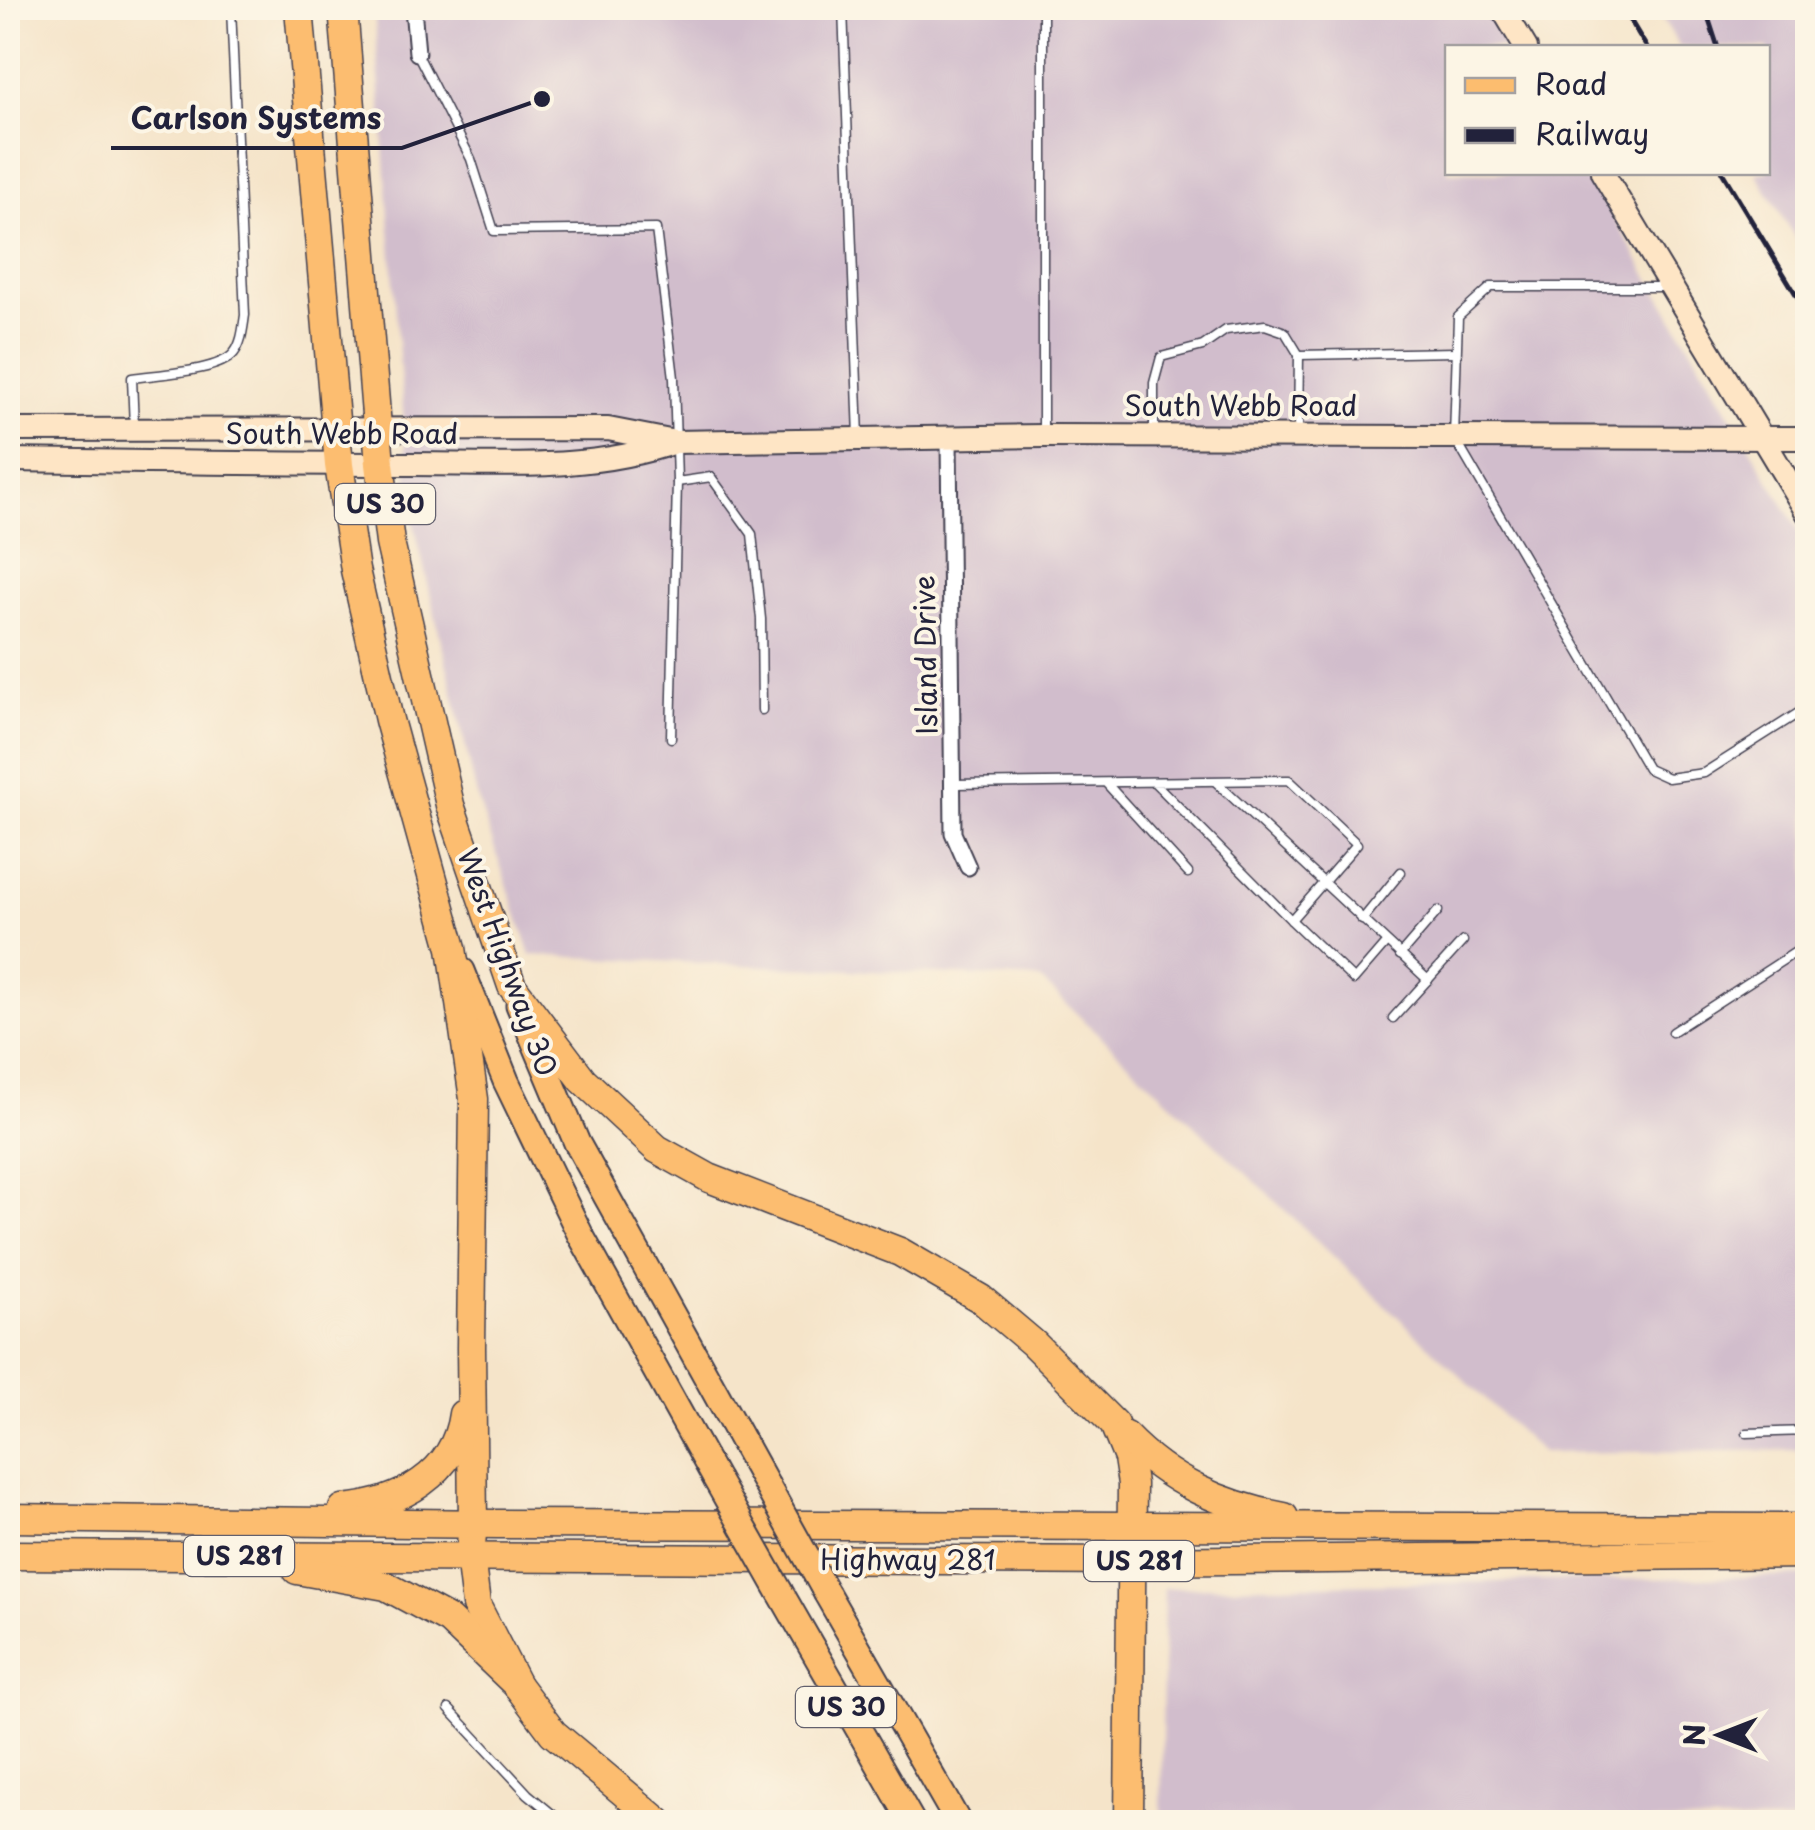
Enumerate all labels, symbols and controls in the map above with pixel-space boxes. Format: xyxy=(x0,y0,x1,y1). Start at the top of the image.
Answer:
legend xyxy=(1445,45,1770,175)
text: Road xyxy=(1535,60,1608,105)
callout: Carlson Systems xyxy=(111,88,402,148)
text: Carlson Systems xyxy=(131,94,381,139)
text: Railway xyxy=(1535,110,1649,155)
street label: South Webb Road xyxy=(1125,383,1357,426)
street label: South Webb Road xyxy=(226,411,458,454)
road number: US 30 xyxy=(335,484,435,524)
street label: Island Drive xyxy=(902,575,947,735)
street label: West Highway 30 xyxy=(447,842,570,1081)
road number: US 281 xyxy=(184,1536,294,1576)
street label: Highway 281 xyxy=(820,1537,996,1580)
road number: US 281 xyxy=(1084,1541,1194,1581)
north arrow xyxy=(1670,1685,1770,1785)
road number: US 30 xyxy=(796,1687,896,1727)
text: N xyxy=(1672,1724,1715,1746)

